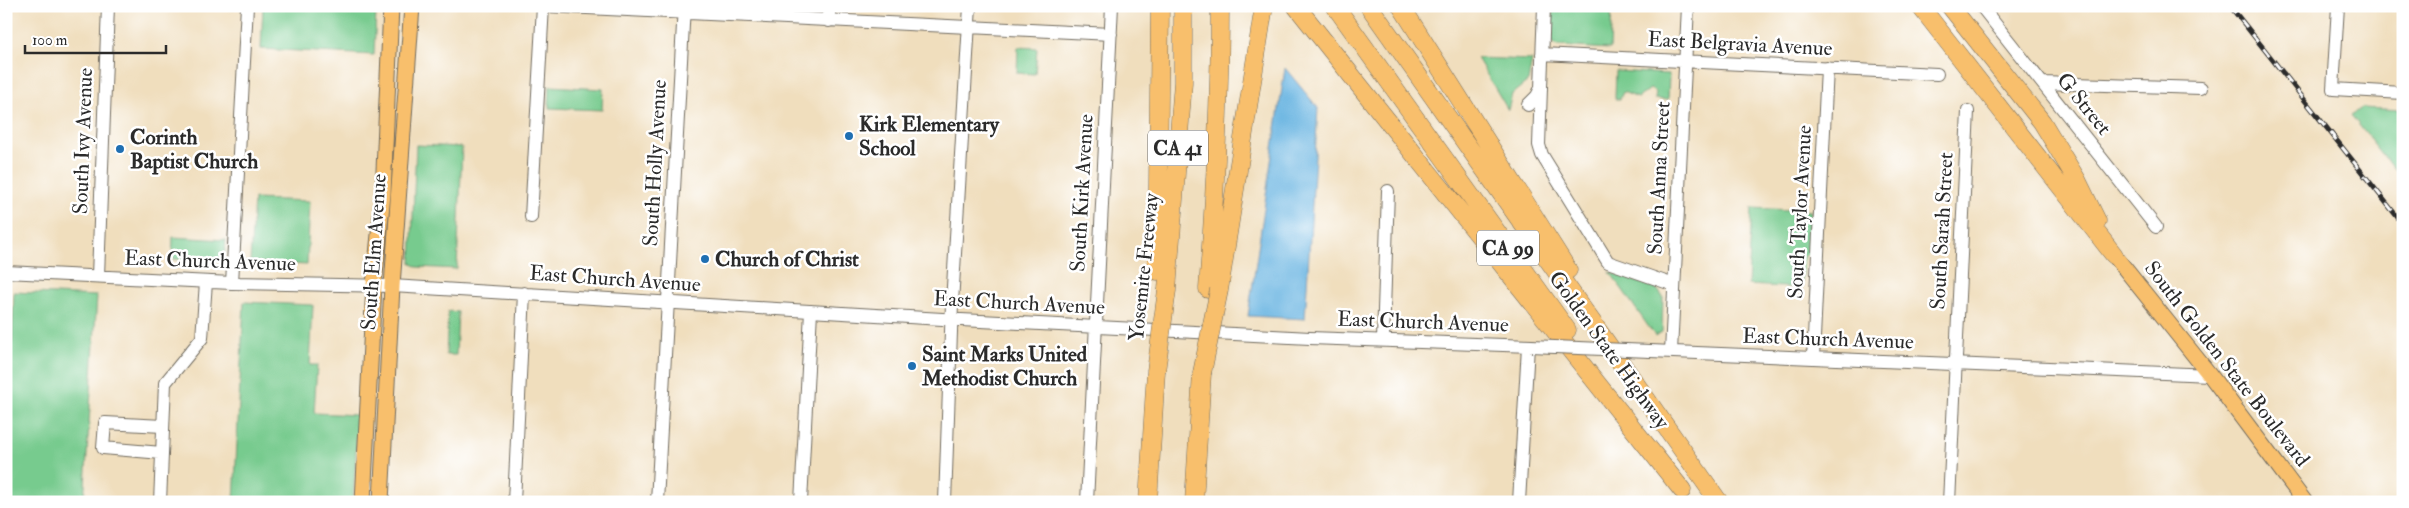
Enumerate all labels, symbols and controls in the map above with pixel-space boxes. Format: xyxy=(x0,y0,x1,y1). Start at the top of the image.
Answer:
scale bar xyxy=(25,22,166,54)
street label: East Belgravia Avenue xyxy=(1647,26,1833,62)
text: 100 m xyxy=(32,31,68,50)
street label: South Ivy Avenue xyxy=(67,67,99,215)
street label: G Street xyxy=(2051,67,2117,141)
street label: South Holly Avenue xyxy=(637,79,673,247)
street label: South Anna Street xyxy=(1642,100,1677,255)
place label: Kirk Elementary School xyxy=(859,111,1000,162)
street label: South Kirk Avenue xyxy=(1064,113,1100,273)
place label: Corinth Baptist Church xyxy=(130,124,258,175)
street label: South Taylor Avenue xyxy=(1782,124,1818,300)
marker: Kirk Elementary School xyxy=(843,130,855,142)
road number: CA 41 xyxy=(1148,130,1208,166)
marker: Corinth Baptist Church xyxy=(114,143,126,155)
street label: South Sarah Street xyxy=(1924,151,1960,310)
street label: South Elm Avenue xyxy=(355,173,393,331)
street label: Yosemite Freeway xyxy=(1123,191,1165,342)
road number: CA 99 xyxy=(1477,230,1539,266)
street label: East Church Avenue xyxy=(124,245,297,277)
place label: Church of Christ xyxy=(715,246,859,273)
marker: Church of Christ xyxy=(699,253,711,265)
street label: South Golden State Boulevard xyxy=(2138,256,2316,473)
street label: East Church Avenue xyxy=(528,260,702,298)
street label: Golden State Highway xyxy=(1543,266,1676,435)
street label: East Church Avenue xyxy=(933,285,1106,321)
street label: East Church Avenue xyxy=(1337,306,1510,338)
street label: East Church Avenue xyxy=(1742,323,1915,355)
place label: Saint Marks United Methodist Church xyxy=(921,341,1088,392)
marker: Saint Marks United Methodist Church xyxy=(906,360,918,372)

